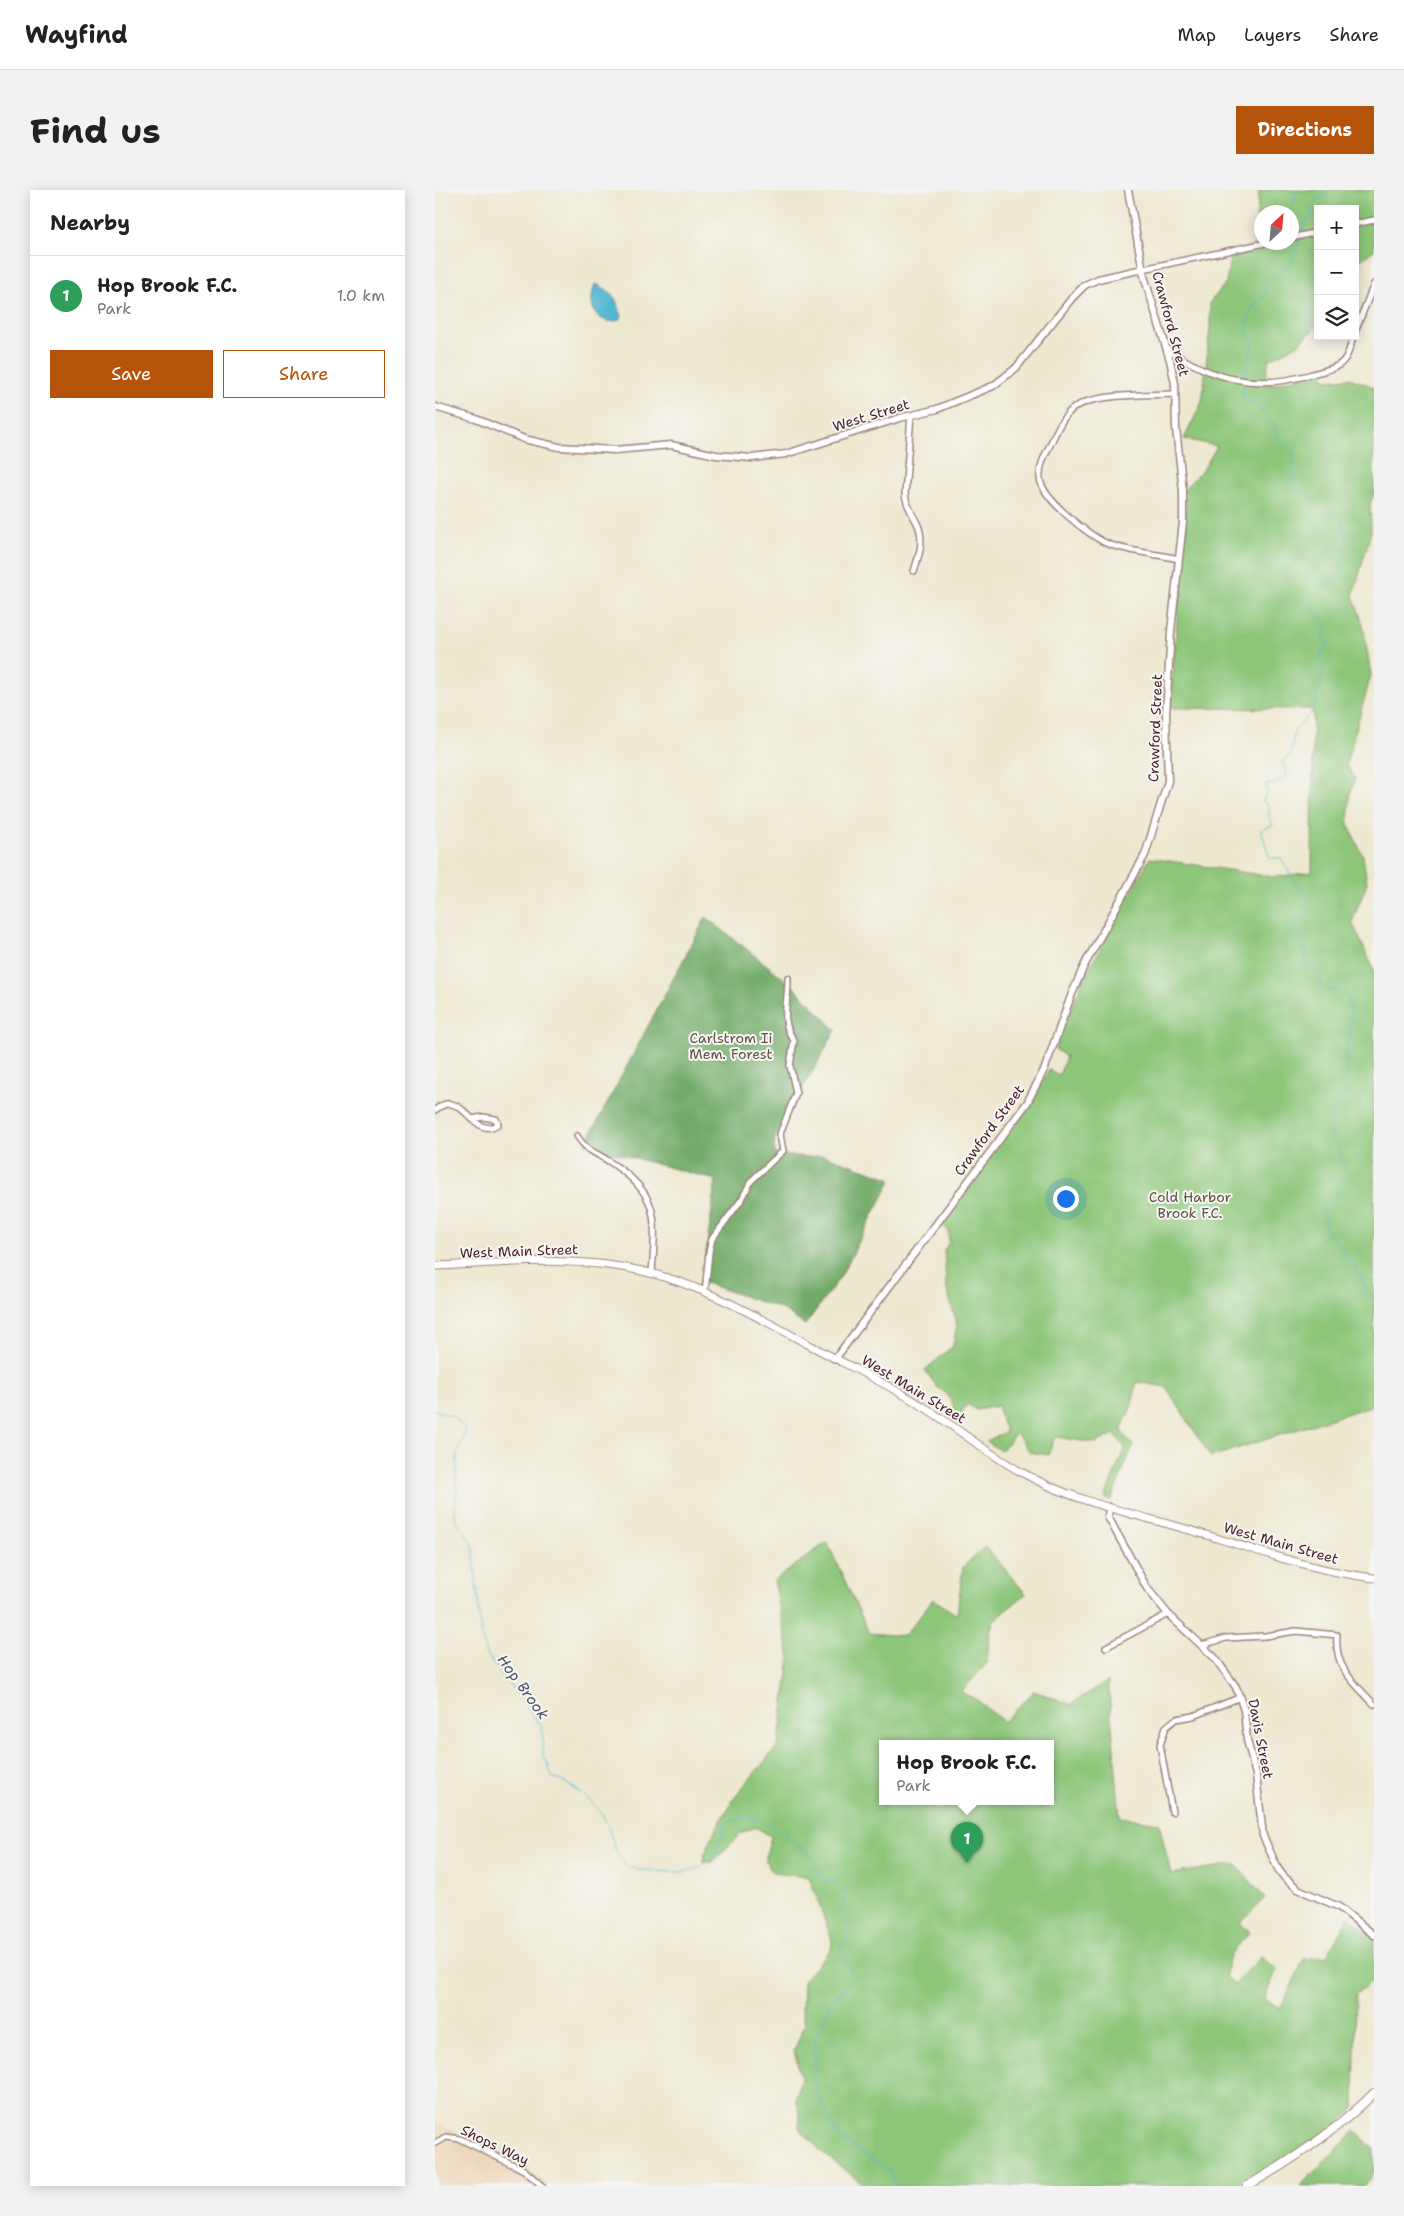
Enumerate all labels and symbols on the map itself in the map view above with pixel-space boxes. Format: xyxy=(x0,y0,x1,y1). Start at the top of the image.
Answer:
north arrow xyxy=(1254,205,1299,250)
street label: Crawford Street xyxy=(1148,269,1194,379)
street label: West Street xyxy=(830,395,912,435)
street label: Crawford Street xyxy=(1144,674,1166,782)
park label: Carlstrom Ii Mem. Forest xyxy=(689,1029,773,1063)
street label: Crawford Street xyxy=(950,1081,1028,1179)
your location xyxy=(1053,1186,1079,1212)
park label: Cold Harbor Brook F.C. xyxy=(1149,1188,1232,1222)
street label: West Main Street xyxy=(459,1240,579,1262)
street label: West Main Street xyxy=(859,1351,969,1427)
street label: West Main Street xyxy=(1222,1518,1340,1568)
water label: Hop Brook xyxy=(493,1650,554,1724)
street label: Davis Street xyxy=(1244,1697,1278,1781)
pin: 1 xyxy=(951,1822,983,1863)
street label: Shops Way xyxy=(458,2121,532,2169)

